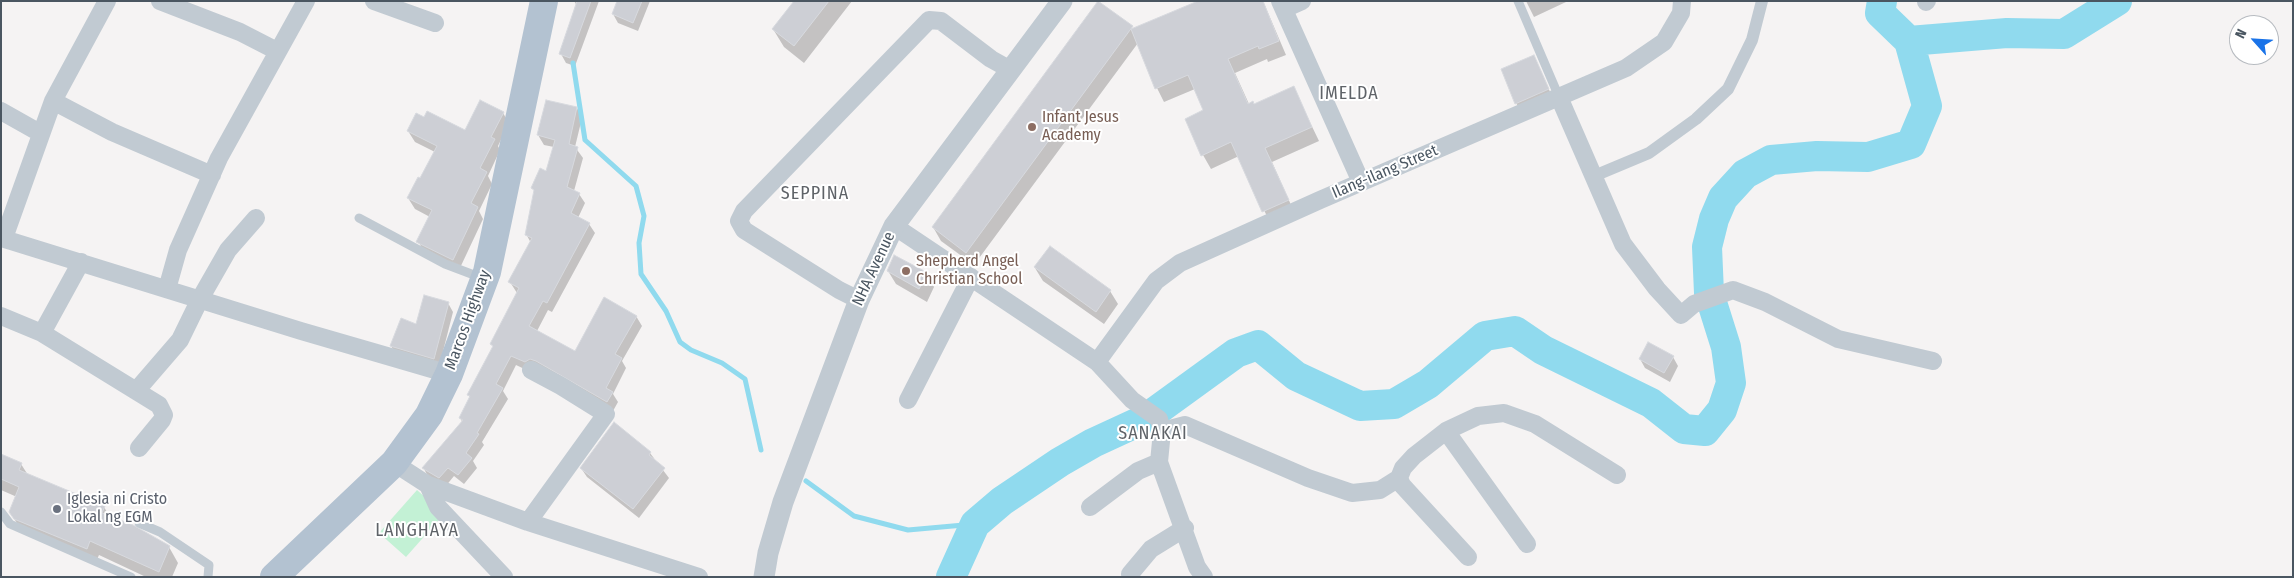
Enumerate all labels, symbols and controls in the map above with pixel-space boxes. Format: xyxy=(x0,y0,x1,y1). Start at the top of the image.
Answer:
north arrow xyxy=(2229,15,2279,65)
text: N xyxy=(2231,26,2250,41)
district label: IMELDA xyxy=(1318,83,1380,105)
place label: Infant Jesus Academy xyxy=(1042,108,1119,146)
marker: Infant Jesus Academy xyxy=(1026,121,1038,133)
street label: Ilang-ilang Street xyxy=(1329,141,1441,203)
district label: SEPPINA xyxy=(780,183,850,205)
street label: NHA Avenue xyxy=(848,229,900,309)
place label: Shepherd Angel Christian School xyxy=(916,252,1022,290)
marker: Shepherd Angel Christian School xyxy=(900,265,912,277)
street label: Marcos Highway xyxy=(441,268,495,372)
district label: SANAKAI xyxy=(1117,423,1189,445)
place label: Iglesia ni Cristo Lokal ng EGM xyxy=(67,490,167,528)
marker: Iglesia ni Cristo Lokal ng EGM xyxy=(51,503,63,515)
district label: LANGHAYA xyxy=(374,520,460,542)

